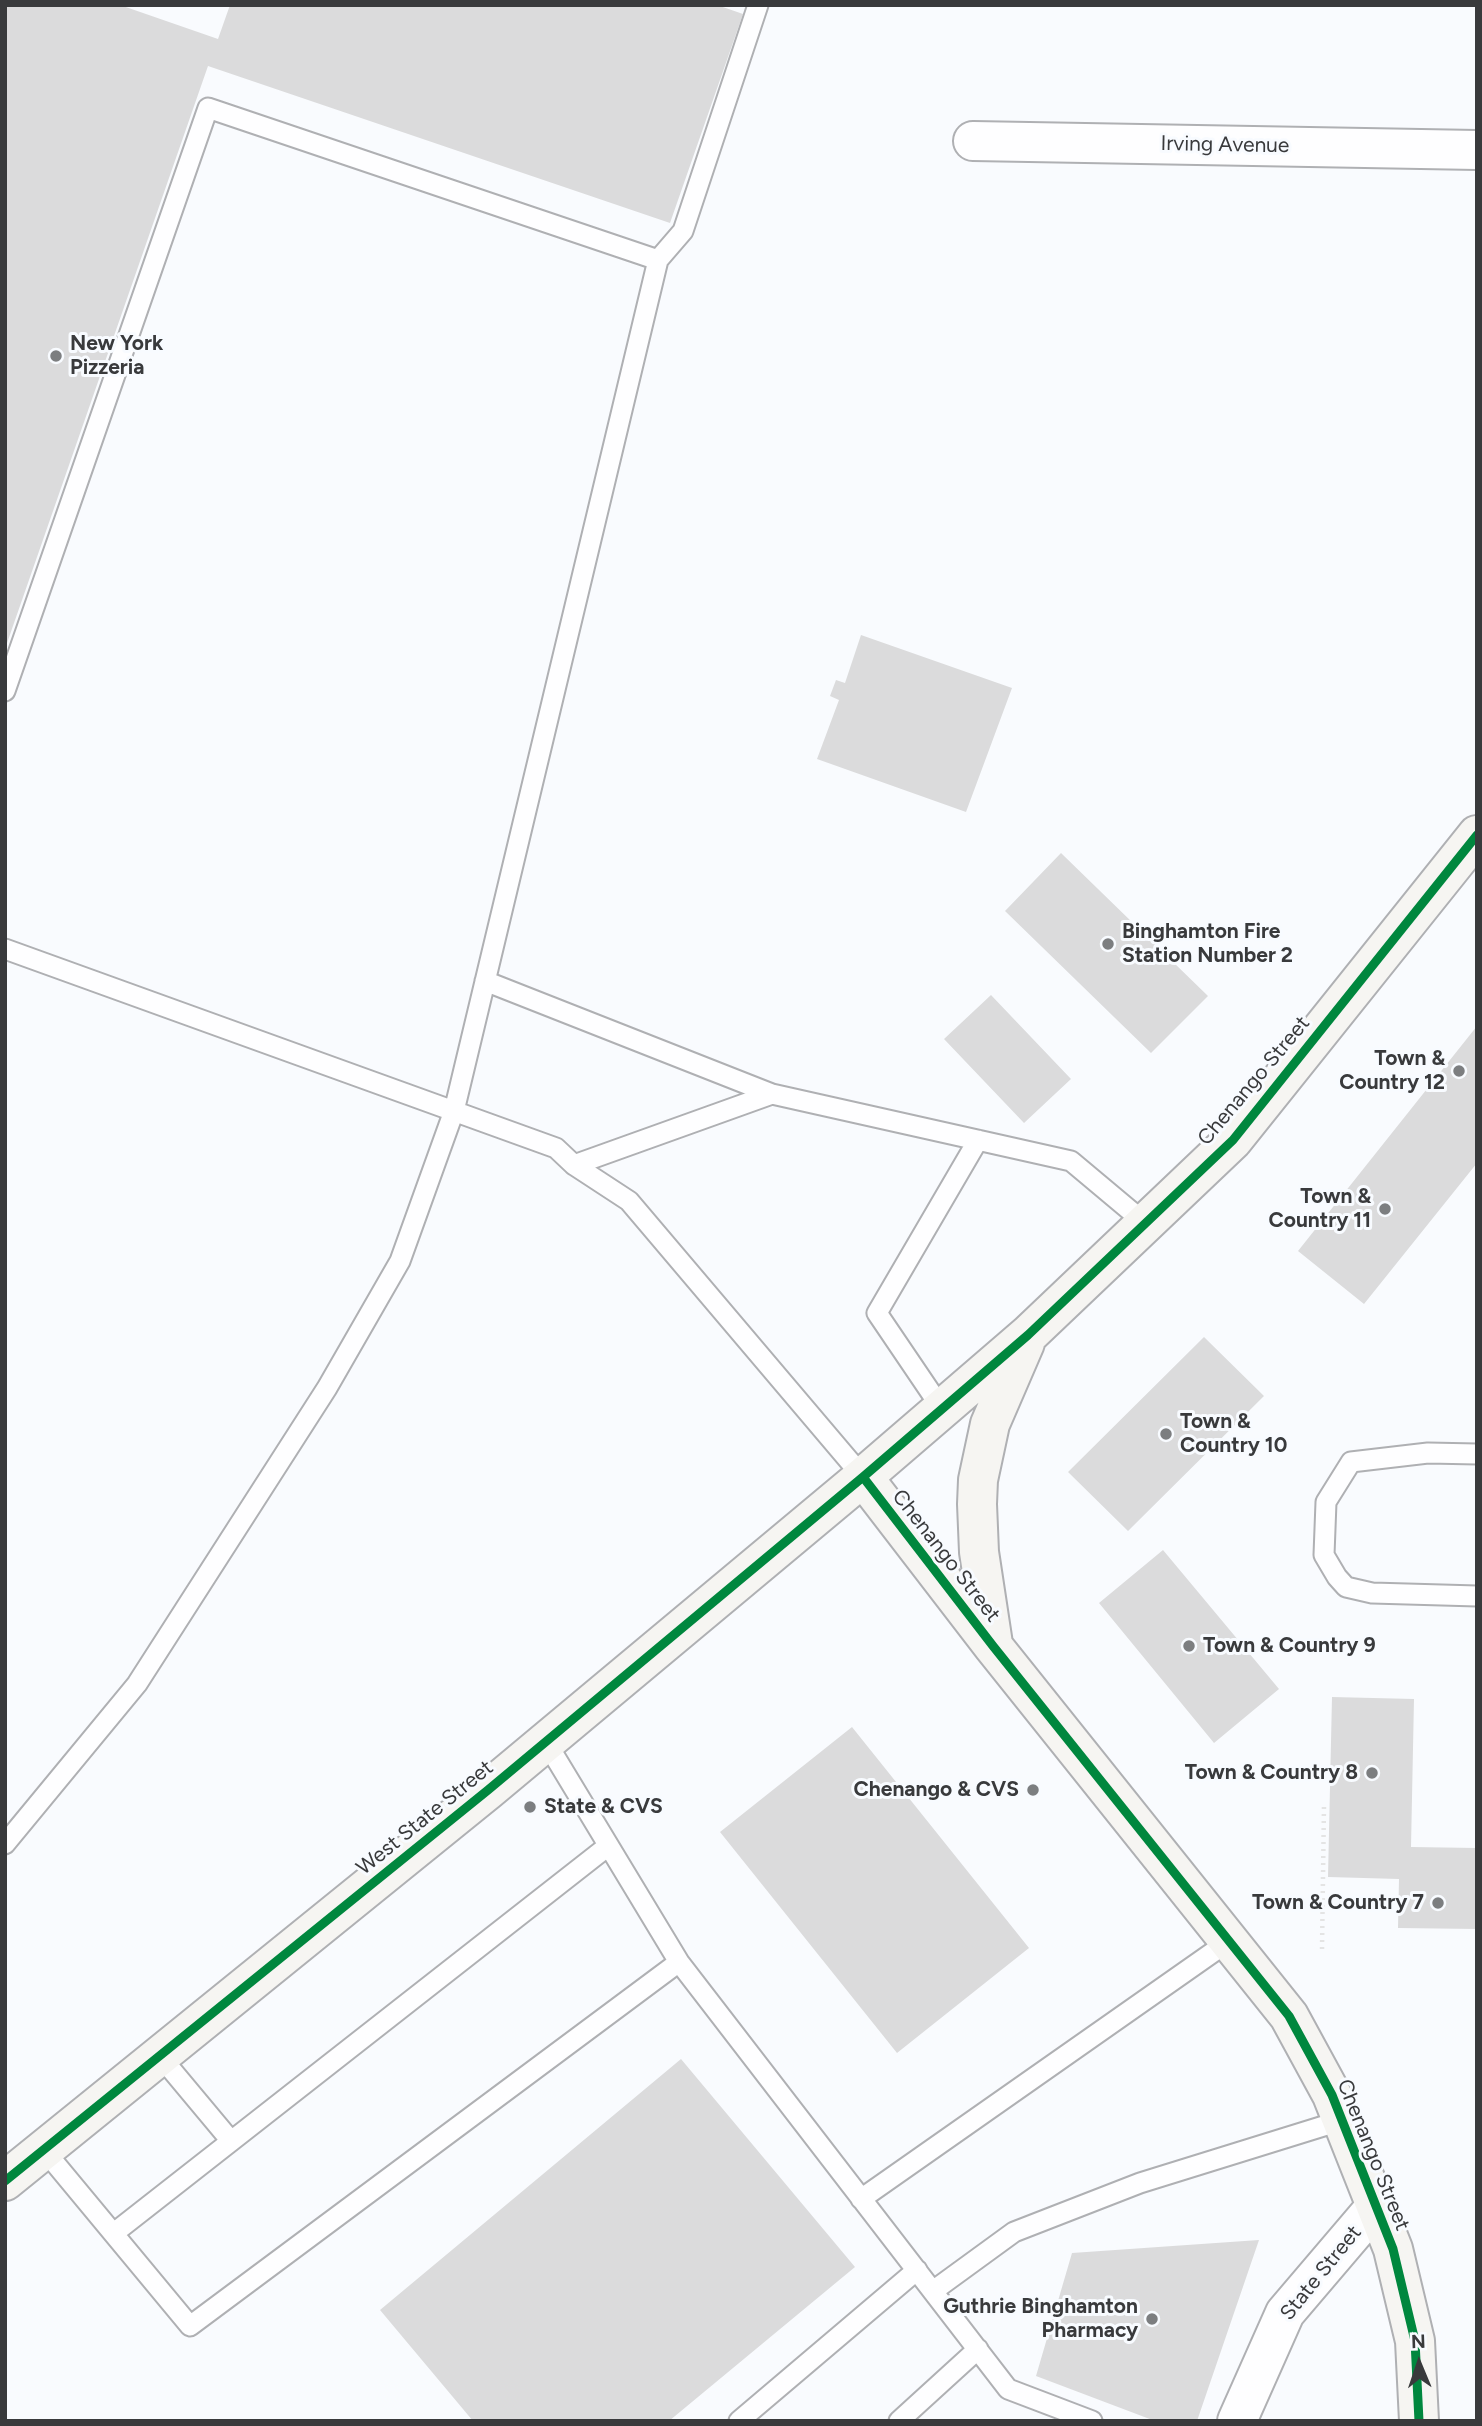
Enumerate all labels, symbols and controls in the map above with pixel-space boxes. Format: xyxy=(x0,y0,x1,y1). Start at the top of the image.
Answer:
street label: Irving Avenue xyxy=(1160,131,1290,159)
place label: New York Pizzeria xyxy=(70,331,163,381)
marker: New York Pizzeria xyxy=(48,348,64,364)
place label: Binghamton Fire Station Number 2 xyxy=(1122,919,1293,969)
marker: Binghamton Fire Station Number 2 xyxy=(1100,936,1116,952)
street label: Chenango Street xyxy=(1193,1011,1315,1151)
place label: Town & Country 12 xyxy=(1339,1046,1445,1096)
marker: Town & Country 12 xyxy=(1451,1063,1467,1079)
place label: Town & Country 11 xyxy=(1268,1184,1371,1234)
marker: Town & Country 11 xyxy=(1377,1201,1393,1217)
place label: Town & Country 10 xyxy=(1180,1409,1287,1459)
marker: Town & Country 10 xyxy=(1158,1426,1174,1442)
street label: Chenango Street xyxy=(887,1485,1005,1627)
place label: Town & Country 9 xyxy=(1203,1633,1376,1659)
marker: Town & Country 9 xyxy=(1181,1638,1197,1654)
street label: West State Street xyxy=(352,1755,498,1881)
place label: Town & Country 8 xyxy=(1185,1760,1358,1786)
marker: Town & Country 8 xyxy=(1364,1765,1380,1781)
place label: Chenango & CVS xyxy=(854,1777,1019,1803)
marker: Chenango & CVS xyxy=(1025,1782,1041,1798)
place label: State & CVS xyxy=(544,1794,663,1820)
marker: State & CVS xyxy=(522,1799,538,1815)
place label: Town & Country 7 xyxy=(1252,1890,1424,1916)
marker: Town & Country 7 xyxy=(1430,1895,1446,1911)
street label: Chenango Street xyxy=(1331,2076,1415,2234)
street label: State Street xyxy=(1275,2220,1367,2326)
place label: Guthrie Binghamton Pharmacy xyxy=(943,2294,1138,2344)
marker: Guthrie Binghamton Pharmacy xyxy=(1144,2311,1160,2327)
north arrow xyxy=(1384,2328,1454,2398)
text: N xyxy=(1411,2330,1426,2353)

